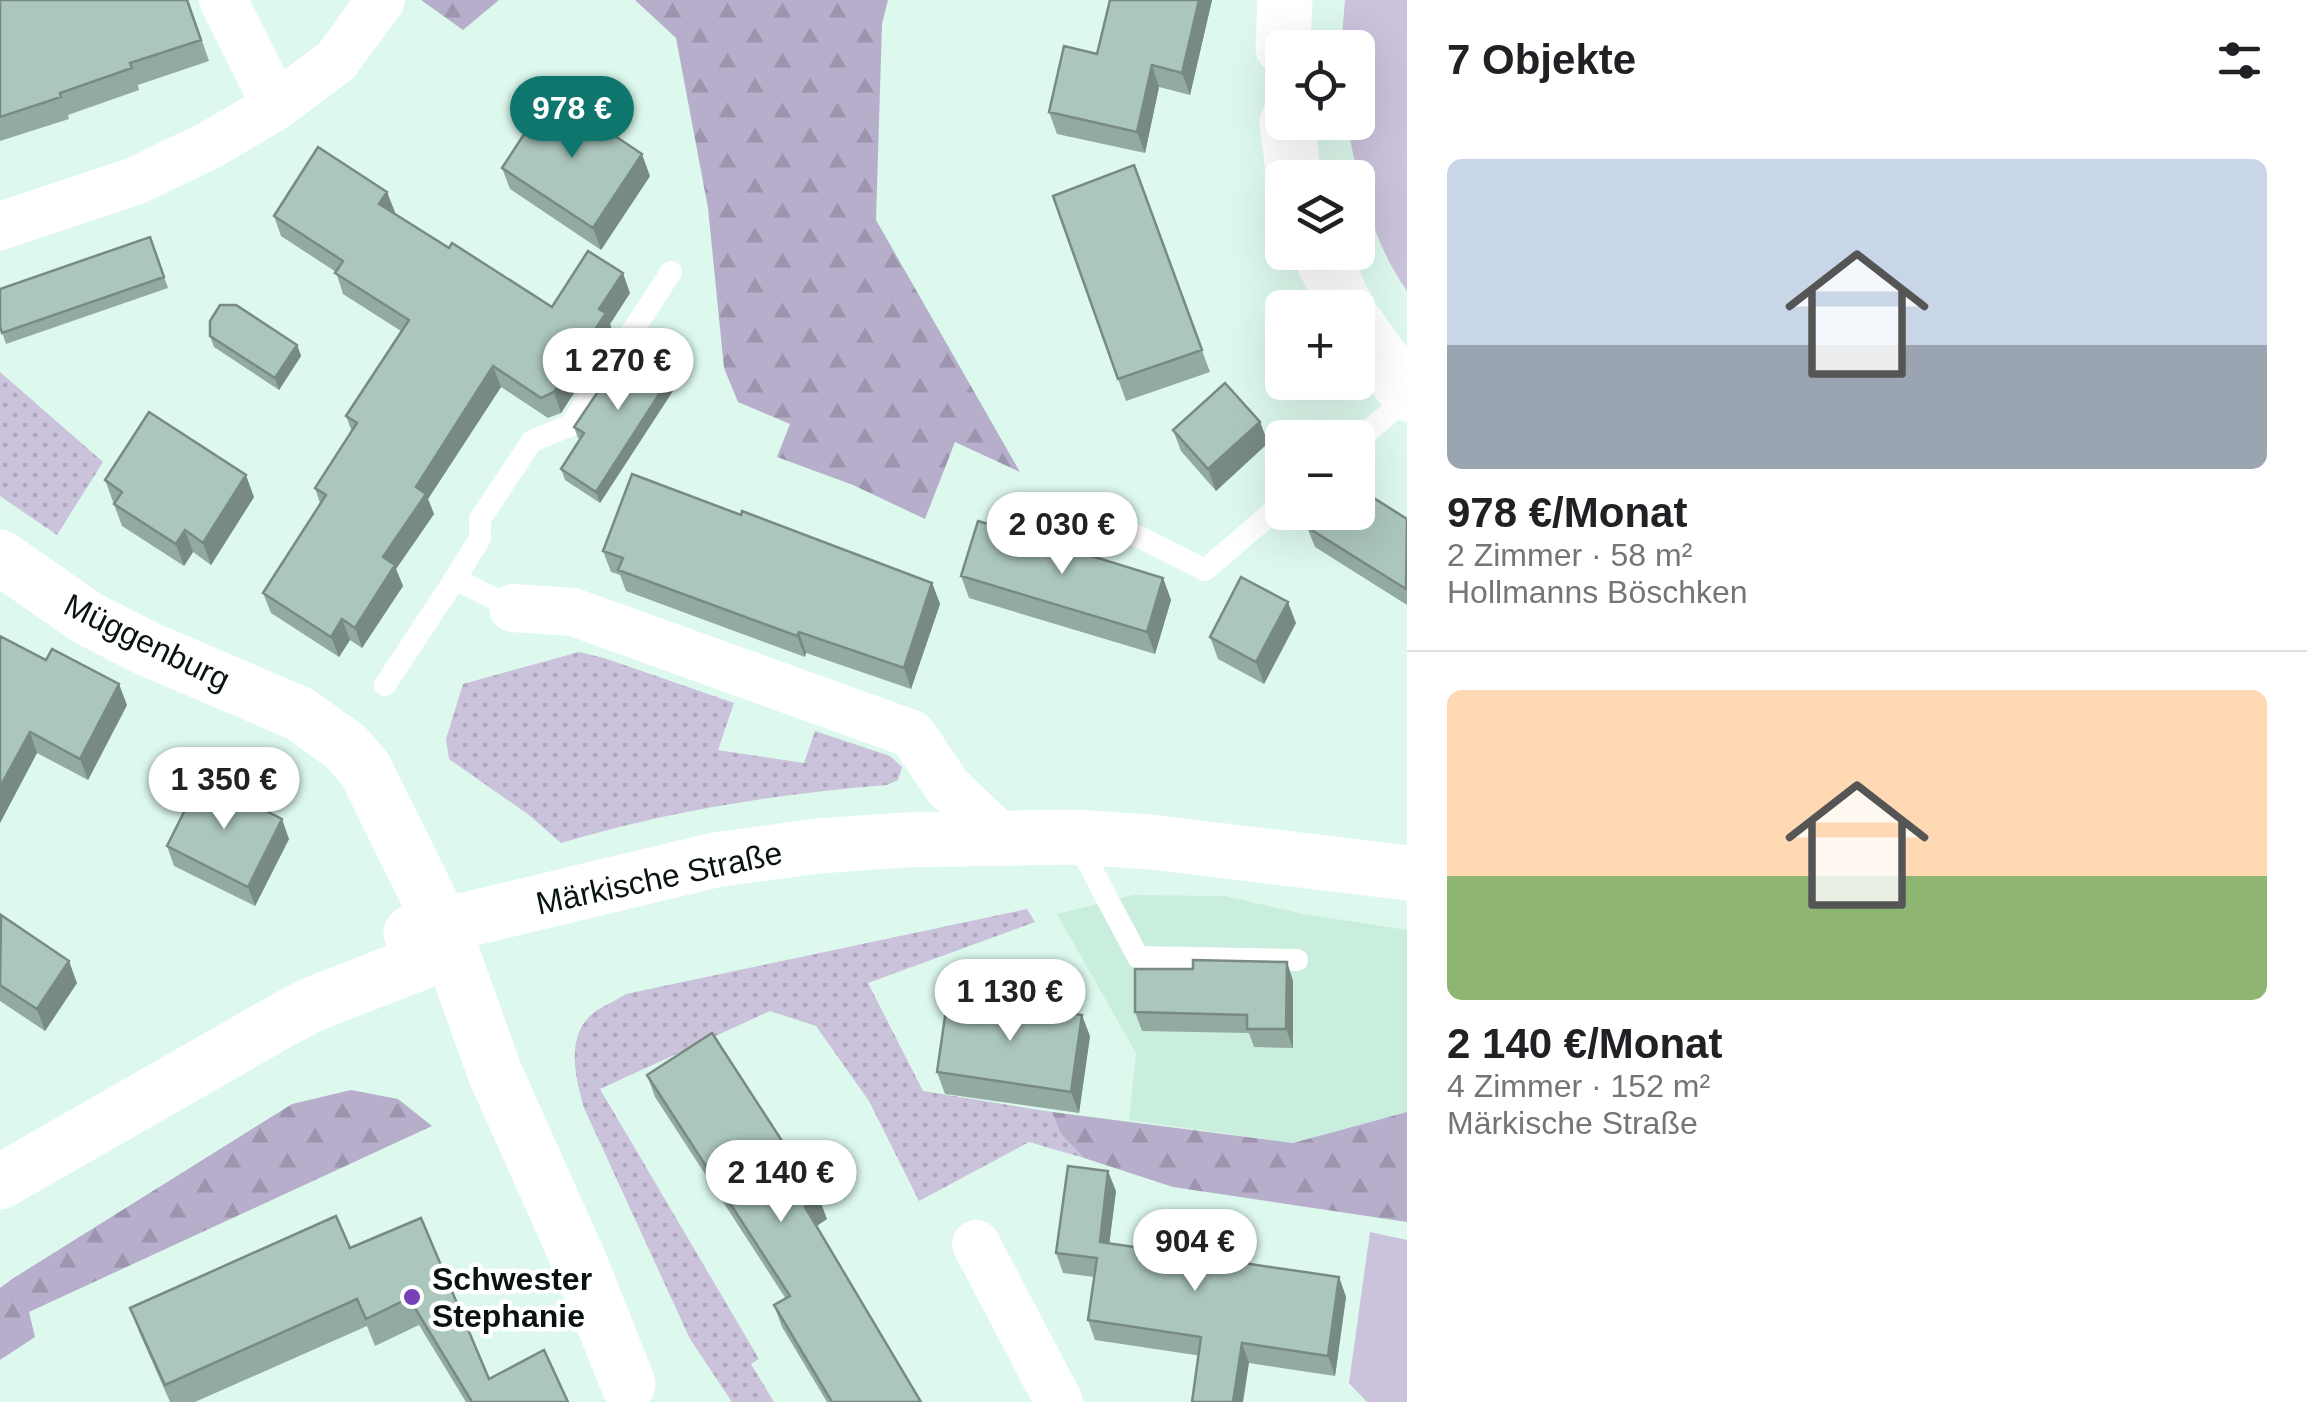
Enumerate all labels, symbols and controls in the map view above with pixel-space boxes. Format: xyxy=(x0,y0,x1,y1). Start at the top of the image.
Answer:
map controls xyxy=(1265,30,1375,530)
button: locate xyxy=(1265,30,1375,140)
icon: filters xyxy=(2212,33,2267,88)
text: 7 Objekte xyxy=(1447,36,1636,83)
pin: 978 € xyxy=(502,76,642,161)
text: 978 € xyxy=(532,90,612,126)
button: layers xyxy=(1265,160,1375,270)
icon: home xyxy=(1767,224,1947,404)
button: + xyxy=(1265,290,1375,400)
pin: 1 270 € xyxy=(526,328,710,413)
text: 1 270 € xyxy=(565,342,671,378)
button: − xyxy=(1265,420,1375,530)
text: 978 €/Monat xyxy=(1447,489,1687,536)
pin: 2 030 € xyxy=(970,492,1154,577)
text: 2 030 € xyxy=(1009,506,1115,542)
text: 2 Zimmer · 58 m² xyxy=(1447,537,1692,573)
text: Hollmanns Böschken xyxy=(1447,574,1748,610)
street label: Müggenburg xyxy=(58,586,236,698)
pin: 1 350 € xyxy=(132,747,316,832)
icon: home xyxy=(1767,755,1947,935)
text: 1 350 € xyxy=(171,761,277,797)
street label: Märkische Straße xyxy=(533,834,785,922)
pin: 1 130 € xyxy=(918,959,1102,1044)
text: 1 130 € xyxy=(957,973,1063,1009)
text: 2 140 €/Monat xyxy=(1447,1020,1722,1067)
text: 4 Zimmer · 152 m² xyxy=(1447,1068,1710,1104)
text: Märkische Straße xyxy=(1447,1105,1698,1141)
pin: 2 140 € xyxy=(689,1140,873,1225)
text: 2 140 € xyxy=(728,1154,834,1190)
pin: 904 € xyxy=(1125,1209,1265,1294)
text: 904 € xyxy=(1155,1223,1235,1259)
place label: Schwester Stephanie xyxy=(432,1261,592,1334)
marker: Schwester Stephanie xyxy=(401,1286,423,1308)

